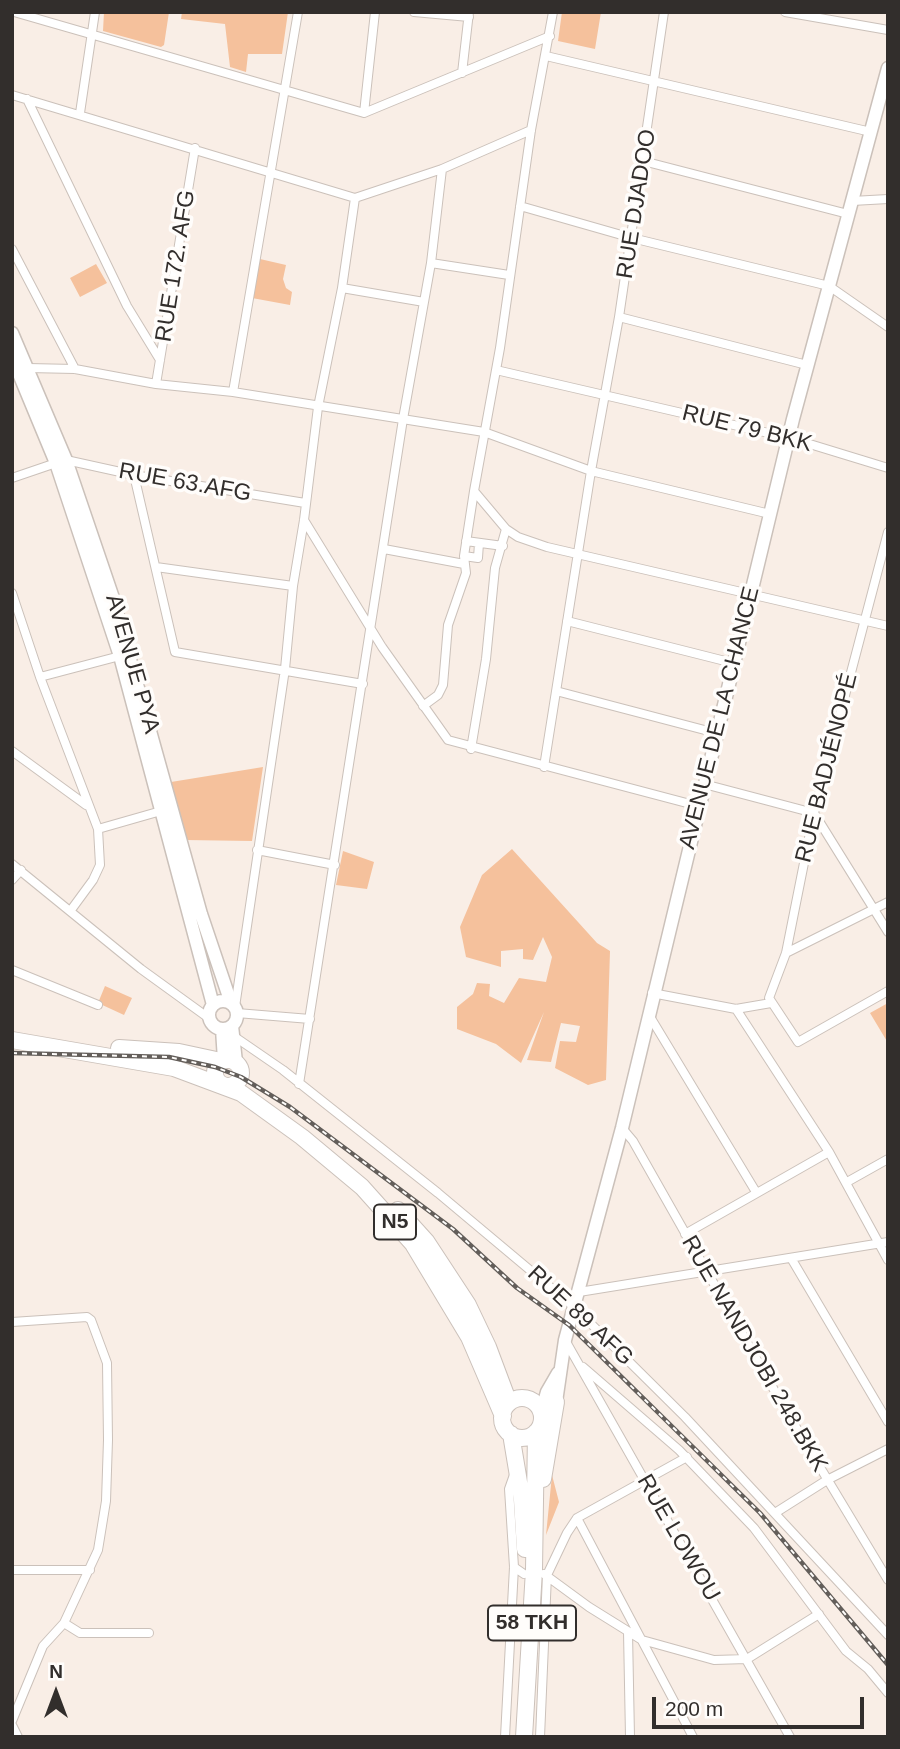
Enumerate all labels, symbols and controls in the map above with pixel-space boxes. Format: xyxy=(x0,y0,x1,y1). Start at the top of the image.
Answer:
street label: RUE DJADOO xyxy=(612,127,662,281)
street label: RUE 172. AFG xyxy=(150,188,202,344)
street label: RUE 79 BKK xyxy=(679,400,815,458)
street label: RUE 63.AFG xyxy=(117,458,253,508)
street label: AVENUE DE LA CHANCE xyxy=(674,584,766,852)
street label: AVENUE PYA xyxy=(99,591,165,737)
street label: RUE BADJÉNOPÉ xyxy=(790,670,864,866)
road number: N5 xyxy=(374,1204,416,1240)
street label: RUE NANDJOBI 248.BKK xyxy=(675,1231,833,1477)
street label: RUE 89 AFG xyxy=(522,1260,638,1372)
street label: RUE LOWOU xyxy=(631,1470,725,1606)
road number: 58 TKH xyxy=(488,1606,576,1640)
north arrow xyxy=(21,1658,91,1728)
text: N xyxy=(49,1661,63,1682)
scale bar xyxy=(655,1682,867,1726)
text: 200 m xyxy=(665,1697,723,1720)

